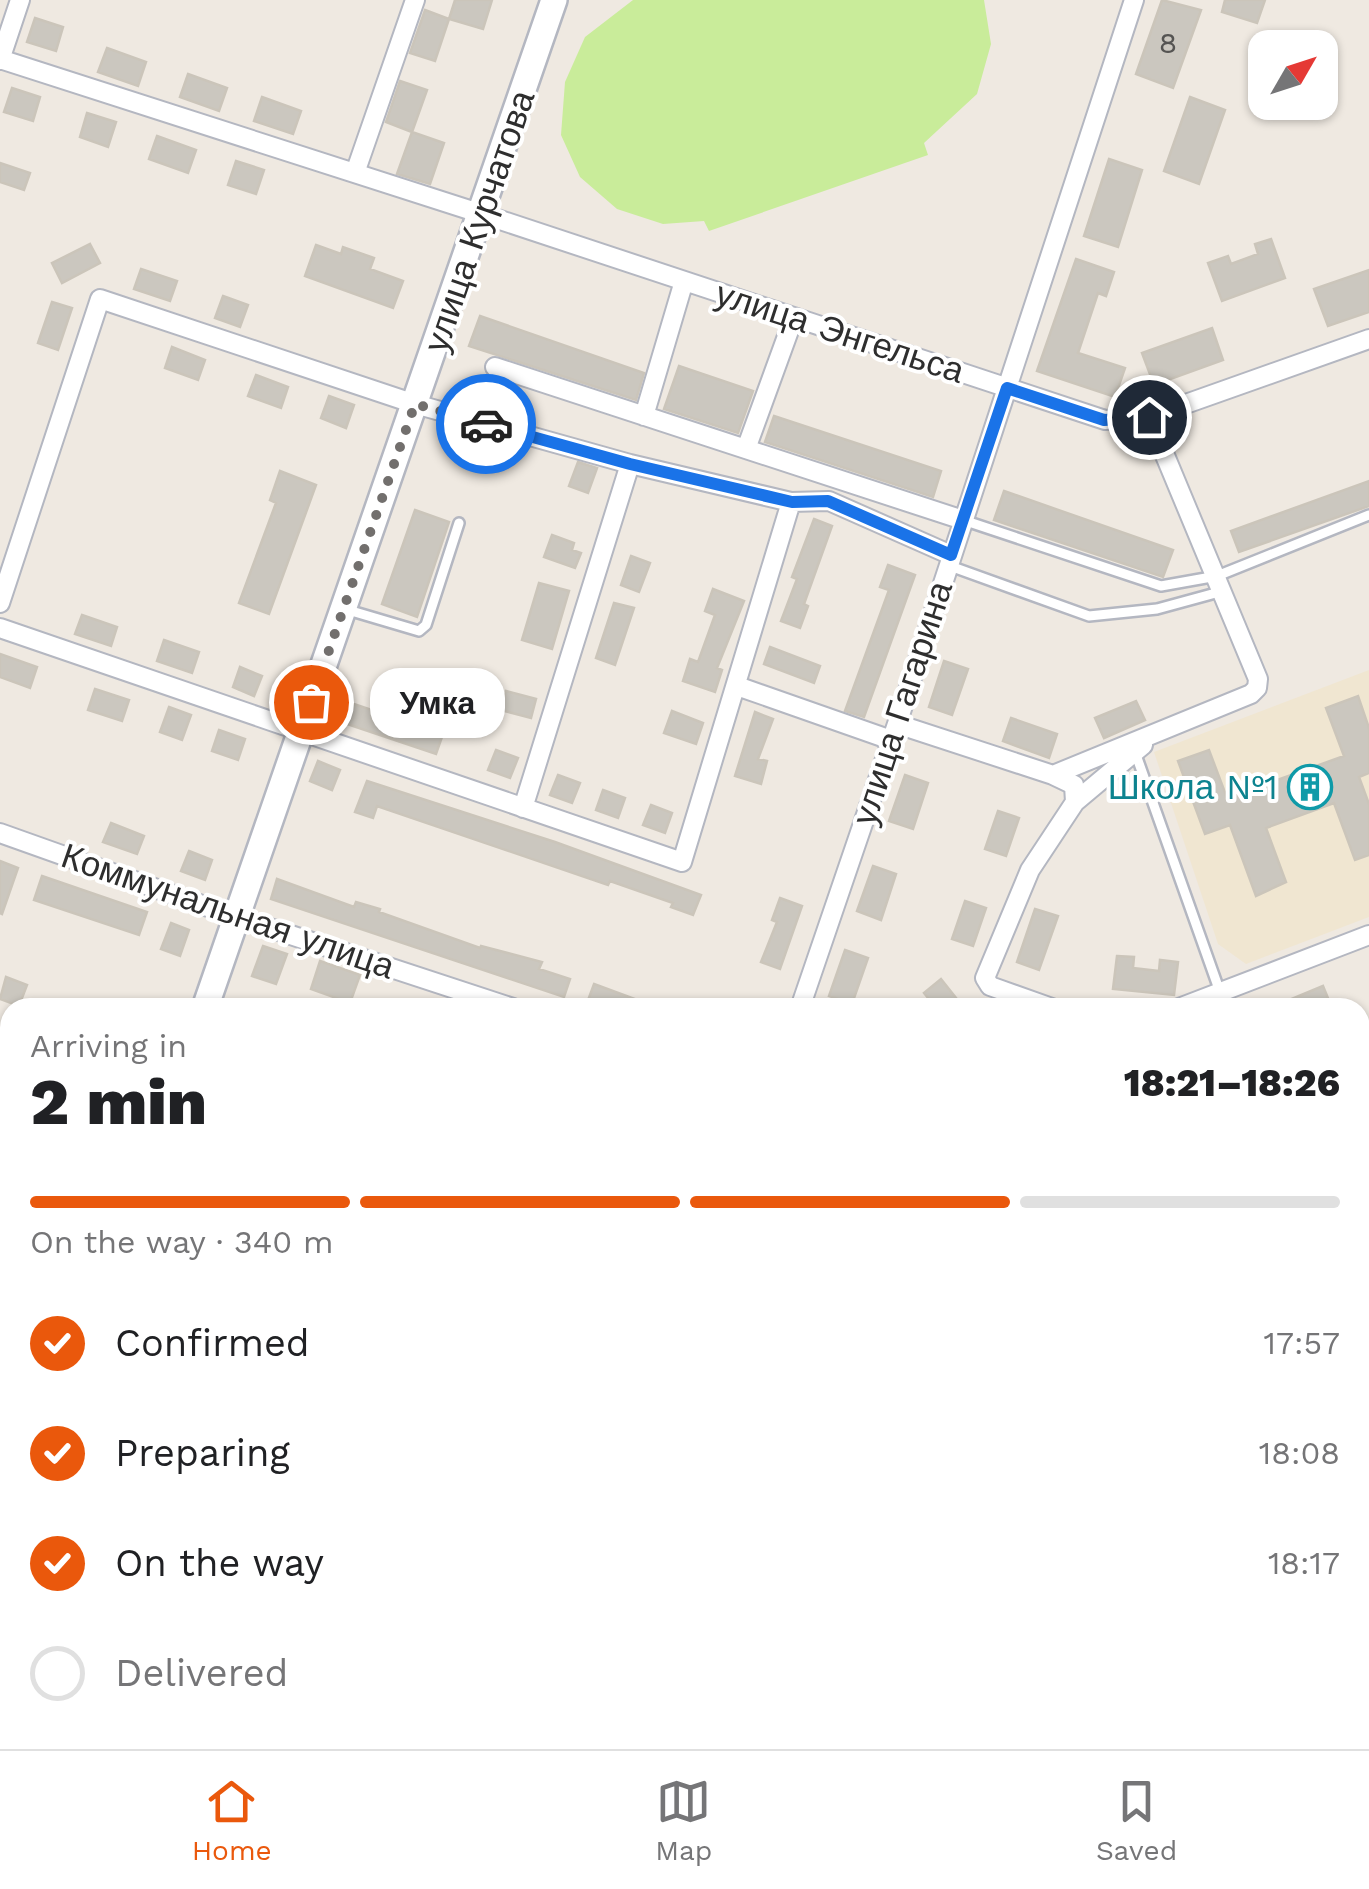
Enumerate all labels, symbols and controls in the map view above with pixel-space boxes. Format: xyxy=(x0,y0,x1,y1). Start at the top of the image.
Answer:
house number: 8 xyxy=(1159,25,1177,60)
north arrow xyxy=(1248,30,1338,120)
map controls xyxy=(1248,30,1338,120)
street label: улица Курчатова xyxy=(415,84,544,357)
street label: улица Энгельса xyxy=(711,272,970,392)
courier xyxy=(436,374,536,474)
pin xyxy=(1107,375,1192,460)
icon: home xyxy=(1122,390,1177,445)
icon: car xyxy=(459,397,514,452)
street label: улица Гагарина xyxy=(843,575,961,830)
pin xyxy=(269,660,354,745)
callout: Умка xyxy=(371,667,506,737)
icon: bag xyxy=(284,675,339,730)
text: Умка xyxy=(400,684,475,722)
building icon: Школа №1 xyxy=(1287,764,1333,810)
place label: Школа №1 xyxy=(1108,766,1278,808)
street label: Коммунальная улица xyxy=(56,834,400,988)
text: Arriving in xyxy=(30,1027,187,1065)
text: 18:21–18:26 xyxy=(1124,1061,1340,1105)
text: 2 min xyxy=(30,1064,207,1140)
text: On the way · 340 m xyxy=(30,1223,334,1261)
icon: check xyxy=(30,1316,85,1371)
text: Confirmed xyxy=(115,1321,310,1365)
text: 17:57 xyxy=(1264,1324,1340,1362)
icon: check xyxy=(30,1426,85,1481)
text: Preparing xyxy=(115,1431,290,1475)
text: 18:08 xyxy=(1259,1434,1340,1472)
icon: check xyxy=(30,1536,85,1591)
text: On the way xyxy=(115,1541,324,1585)
text: 18:17 xyxy=(1268,1544,1340,1582)
text: Delivered xyxy=(115,1651,288,1695)
tab: Home xyxy=(192,1774,272,1867)
tab: Map xyxy=(655,1774,712,1867)
tab: Saved xyxy=(1096,1774,1177,1867)

